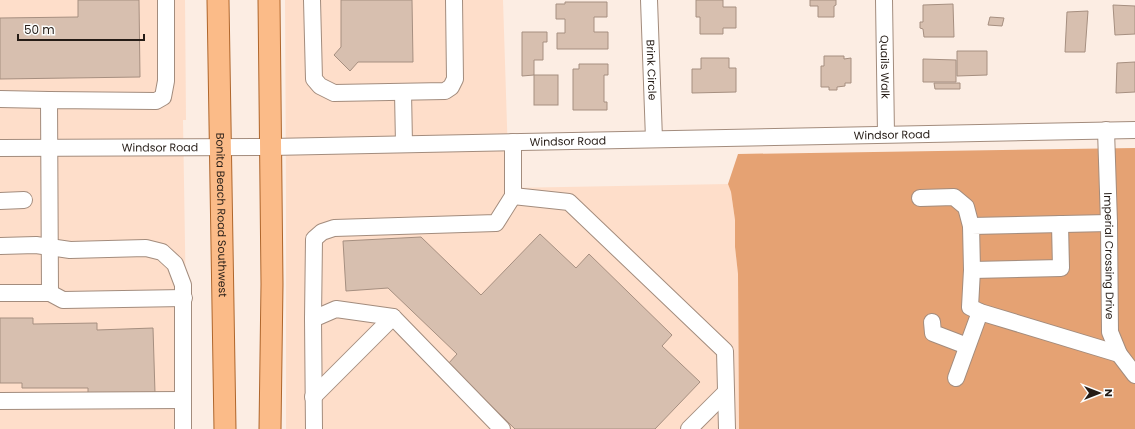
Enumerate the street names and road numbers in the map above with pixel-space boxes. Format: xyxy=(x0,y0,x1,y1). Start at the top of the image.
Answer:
street label: Quails Walk xyxy=(877,35,893,99)
street label: Brink Circle xyxy=(642,39,661,101)
street label: Windsor Road xyxy=(854,126,930,144)
street label: Windsor Road xyxy=(530,132,606,150)
street label: Bonita Beach Road Southwest xyxy=(212,133,231,297)
street label: Windsor Road xyxy=(122,139,198,156)
street label: Imperial Crossing Drive xyxy=(1100,192,1118,320)

